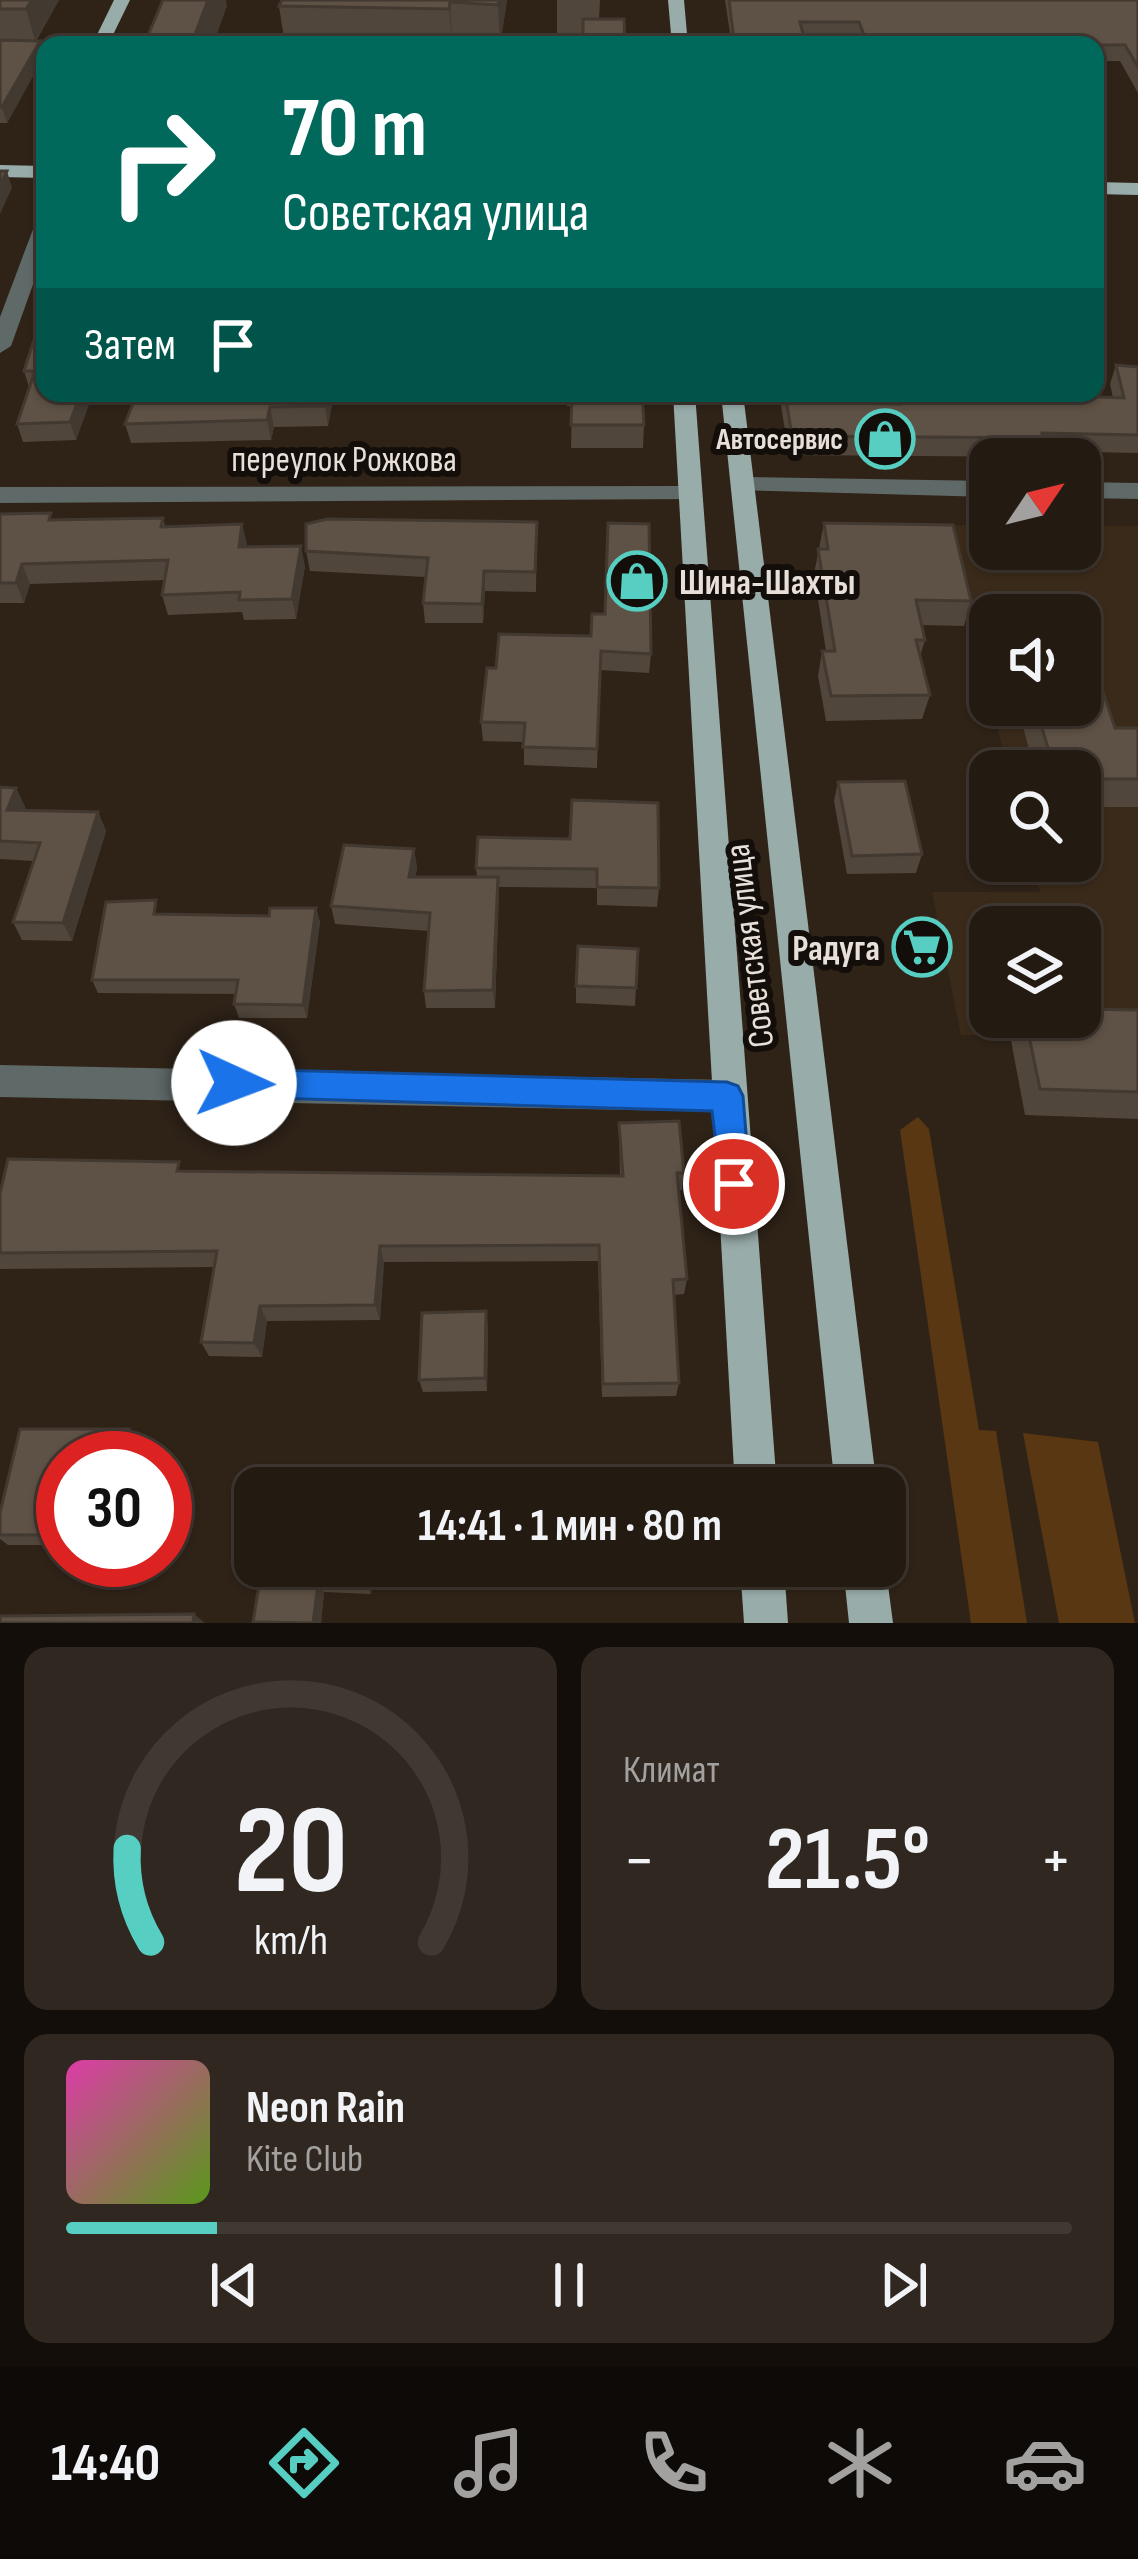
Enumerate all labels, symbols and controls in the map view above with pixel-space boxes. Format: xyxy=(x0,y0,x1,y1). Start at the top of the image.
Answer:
text: 70 m xyxy=(282,79,427,180)
icon: right xyxy=(84,84,240,240)
text: Советская улица xyxy=(282,181,589,246)
icon: arrive xyxy=(200,312,266,378)
text: Затем xyxy=(84,318,176,373)
shop icon: Автосервис xyxy=(854,408,916,470)
place label: Автосервис xyxy=(715,422,843,458)
north arrow xyxy=(969,438,1101,570)
map controls xyxy=(969,438,1101,1038)
street label: переулок Рожкова xyxy=(231,439,457,482)
shop icon: Шина-Шахты xyxy=(606,550,668,612)
place label: Шина-Шахты xyxy=(679,562,855,605)
button: sound xyxy=(969,594,1101,726)
button: search xyxy=(969,750,1101,882)
street label: Советская улица xyxy=(717,841,784,1050)
button: layers xyxy=(969,906,1101,1038)
supermarket icon: Радуга xyxy=(891,916,953,978)
place label: Радуга xyxy=(792,928,880,971)
position arrow xyxy=(171,1020,297,1146)
pin xyxy=(683,1133,785,1235)
icon: arrive xyxy=(701,1151,767,1217)
speed limit sign: 30 xyxy=(36,1431,192,1587)
text: 14:41 · 1 мин · 80 m xyxy=(418,1499,722,1554)
text: Климат xyxy=(623,1747,720,1794)
text: 20 xyxy=(233,1779,348,1928)
text: 21.5° xyxy=(765,1807,930,1915)
text: − xyxy=(623,1822,655,1901)
text: + xyxy=(1040,1822,1072,1901)
text: km/h xyxy=(253,1914,328,1966)
text: Neon Rain xyxy=(246,2081,405,2136)
text: Kite Club xyxy=(246,2136,363,2183)
icon: previous xyxy=(201,2252,267,2318)
icon: pause xyxy=(536,2252,602,2318)
icon: next xyxy=(871,2252,937,2318)
icon: directions xyxy=(262,2421,346,2505)
icon: music xyxy=(447,2421,531,2505)
icon: phone xyxy=(632,2421,716,2505)
icon: climate xyxy=(818,2421,902,2505)
icon: car xyxy=(1003,2421,1087,2505)
text: 14:40 xyxy=(51,2431,160,2496)

